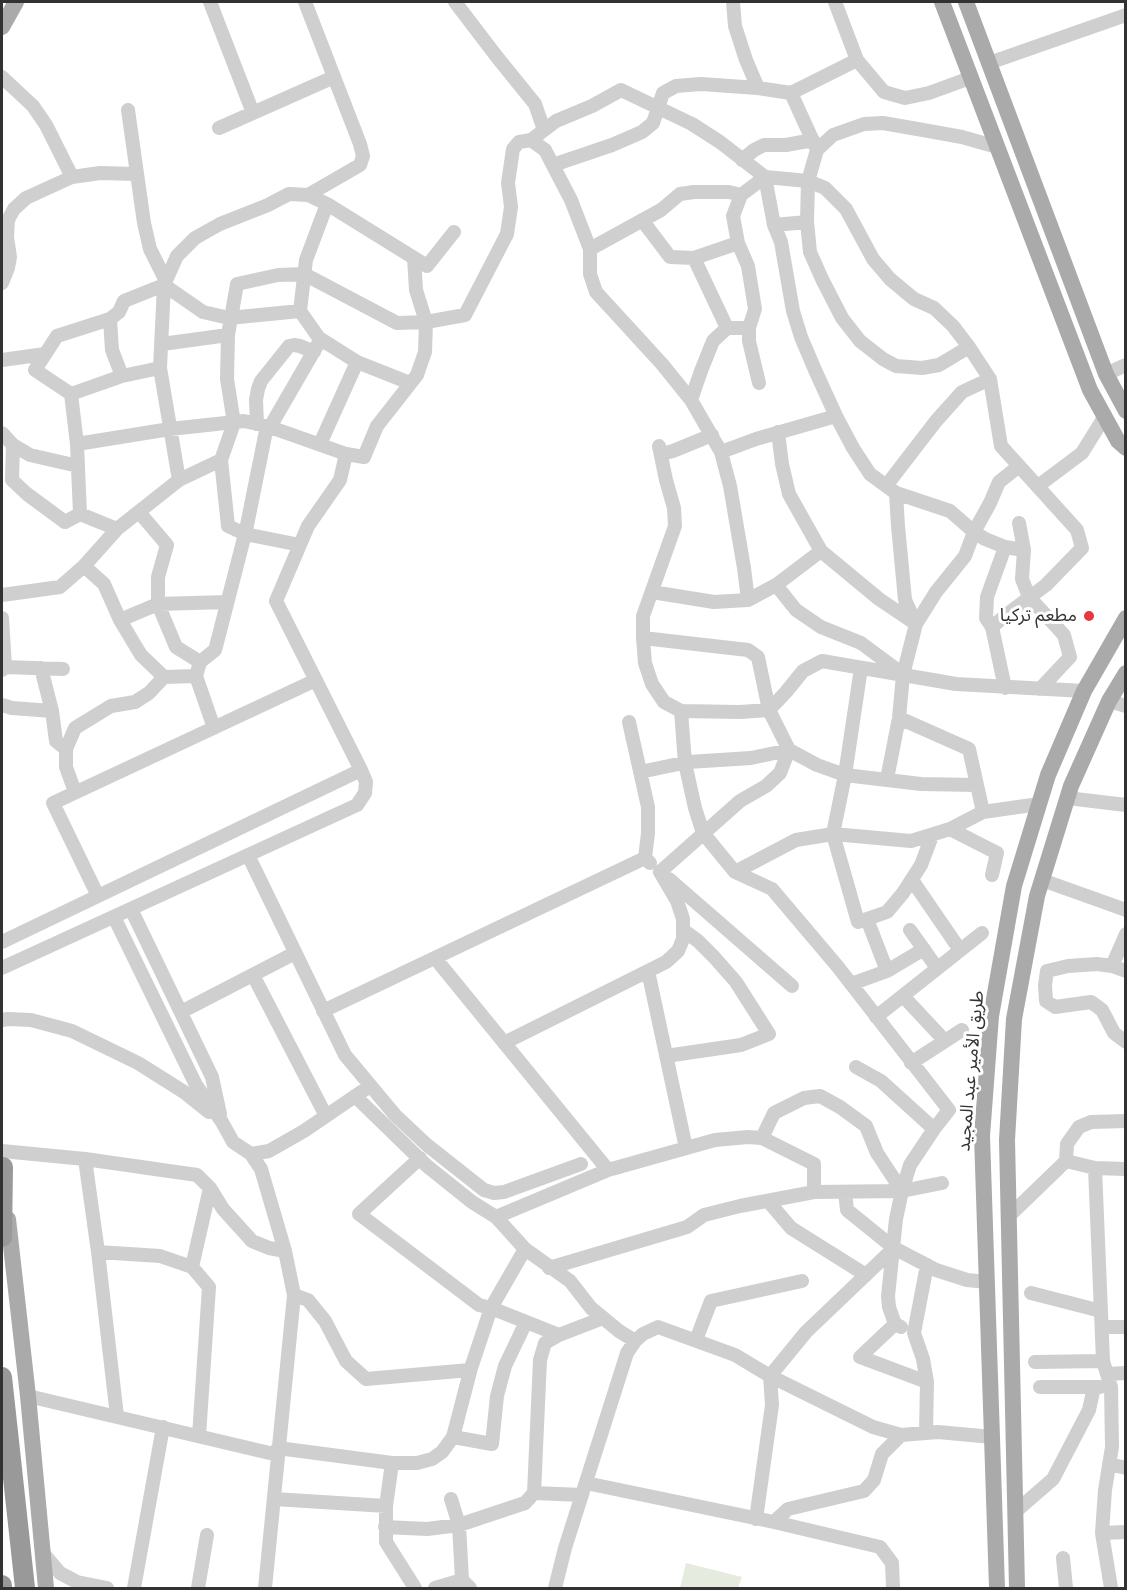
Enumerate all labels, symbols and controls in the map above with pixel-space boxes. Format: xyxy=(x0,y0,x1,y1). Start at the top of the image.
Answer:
place label: مطعم تركيا xyxy=(1000,605,1077,627)
marker: مطعم تركيا xyxy=(1082,609,1096,623)
street label: طريق الأمير عبد المجيد xyxy=(953,990,989,1152)

